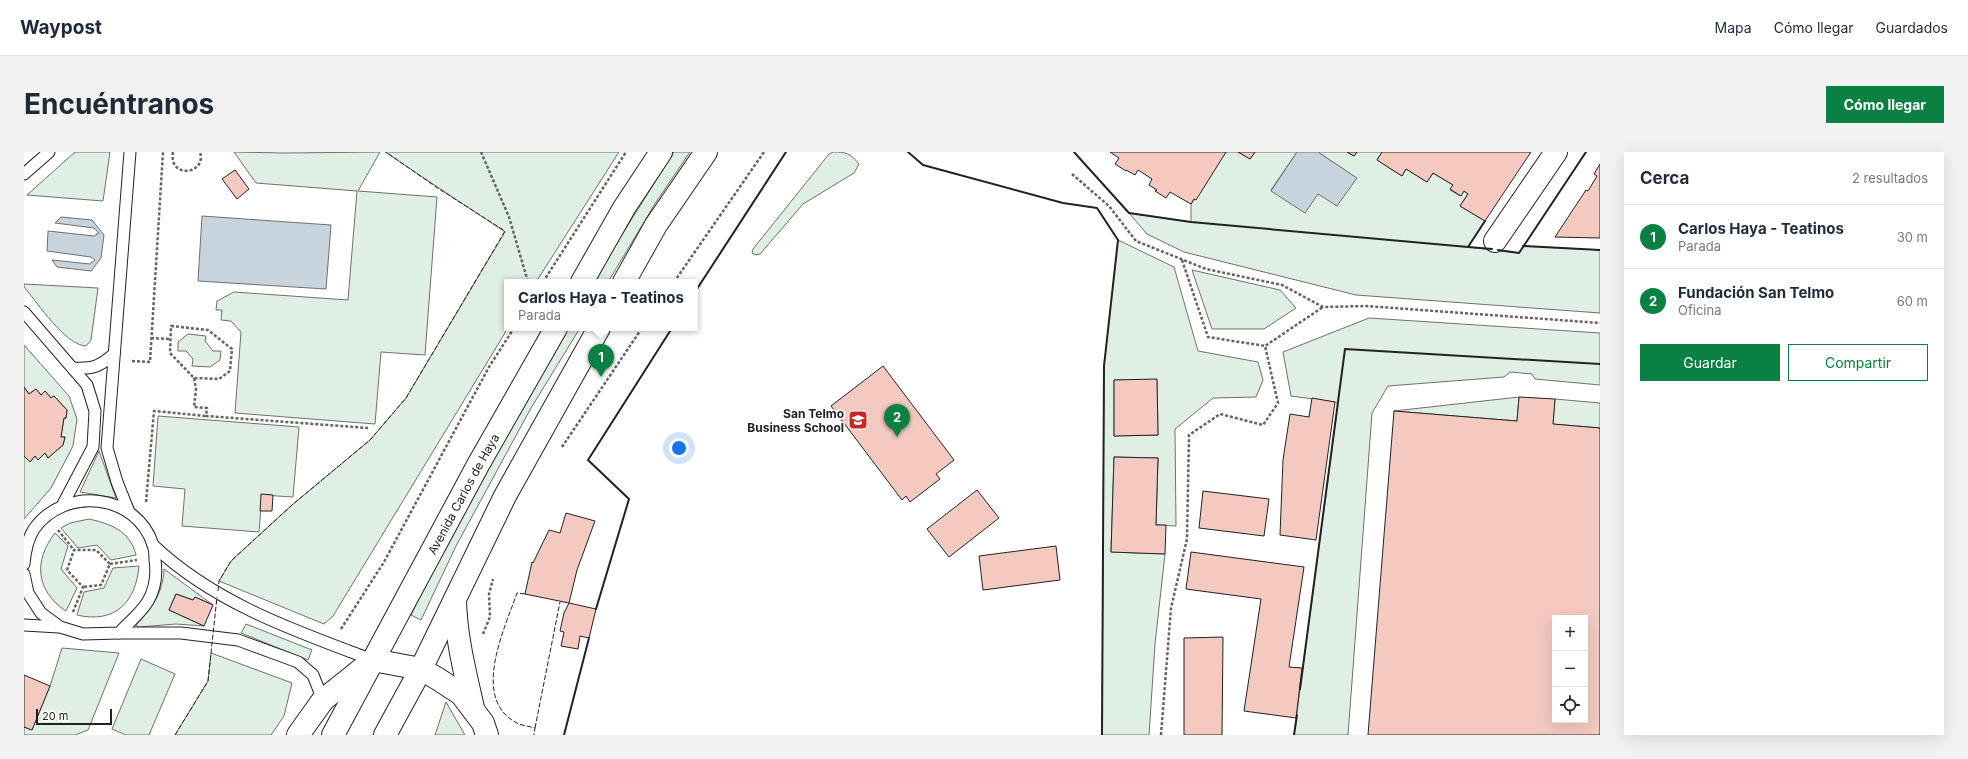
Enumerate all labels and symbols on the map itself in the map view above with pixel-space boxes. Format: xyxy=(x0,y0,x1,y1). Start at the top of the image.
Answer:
pin: 1 xyxy=(588,344,614,377)
pin: 2 xyxy=(884,404,910,437)
place label: San Telmo Business School xyxy=(747,406,844,435)
school or university icon: San Telmo Business School xyxy=(847,409,869,431)
street label: Avenida Carlos de Haya xyxy=(424,431,502,557)
your location xyxy=(669,438,689,458)
scale bar xyxy=(36,707,112,726)

